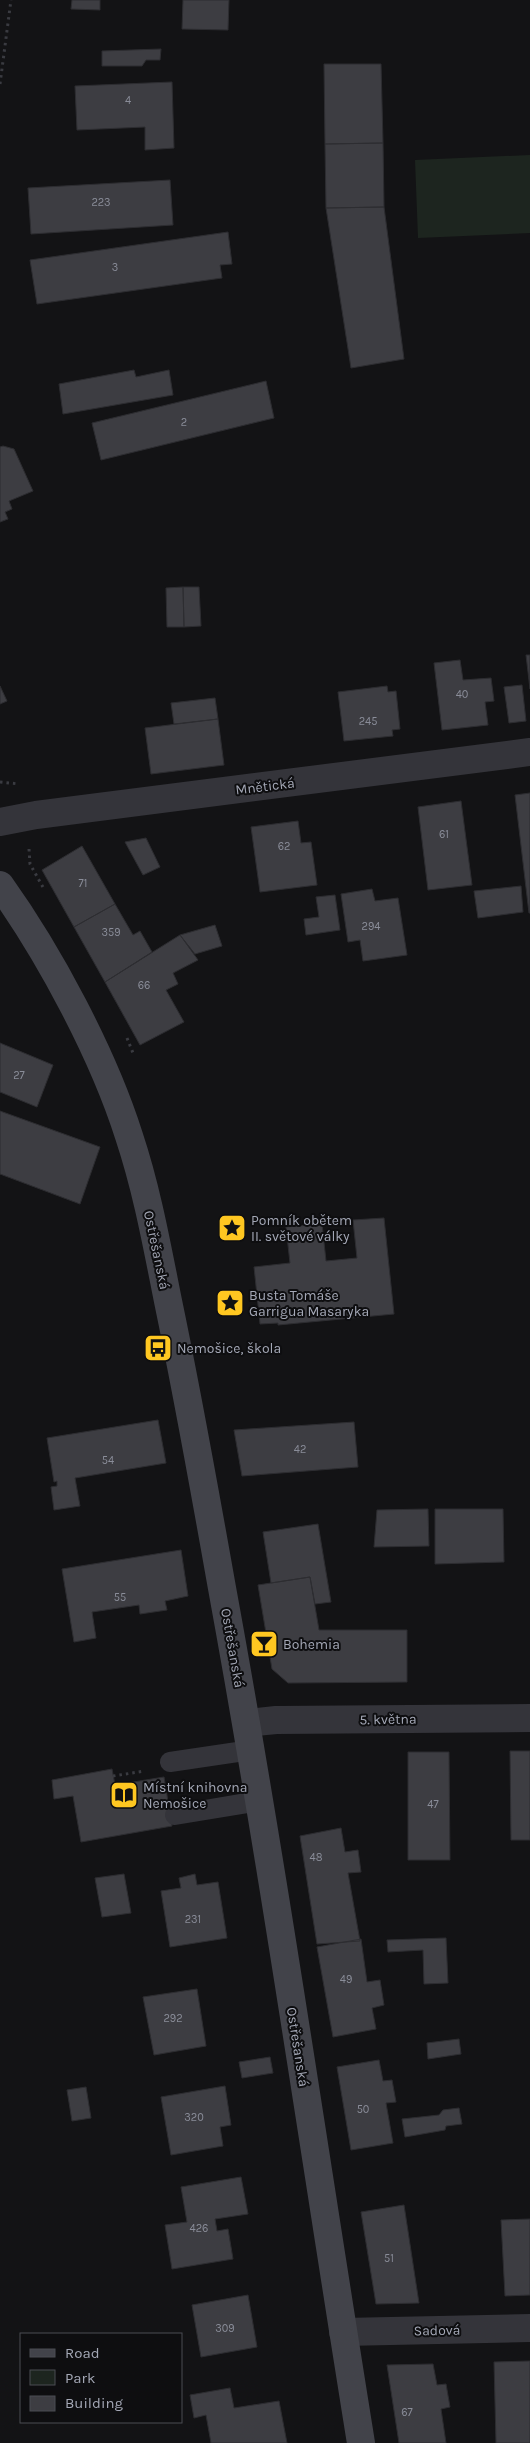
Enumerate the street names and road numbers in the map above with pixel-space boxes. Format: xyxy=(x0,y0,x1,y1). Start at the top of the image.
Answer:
street label: Mnětická xyxy=(234,774,296,799)
street label: Ostřešanská xyxy=(140,1209,173,1291)
street label: Ostřešanská xyxy=(217,1607,248,1689)
street label: 5. května xyxy=(359,1711,417,1728)
street label: Ostřešanská xyxy=(283,2006,312,2088)
street label: Sadová xyxy=(413,2322,461,2339)

